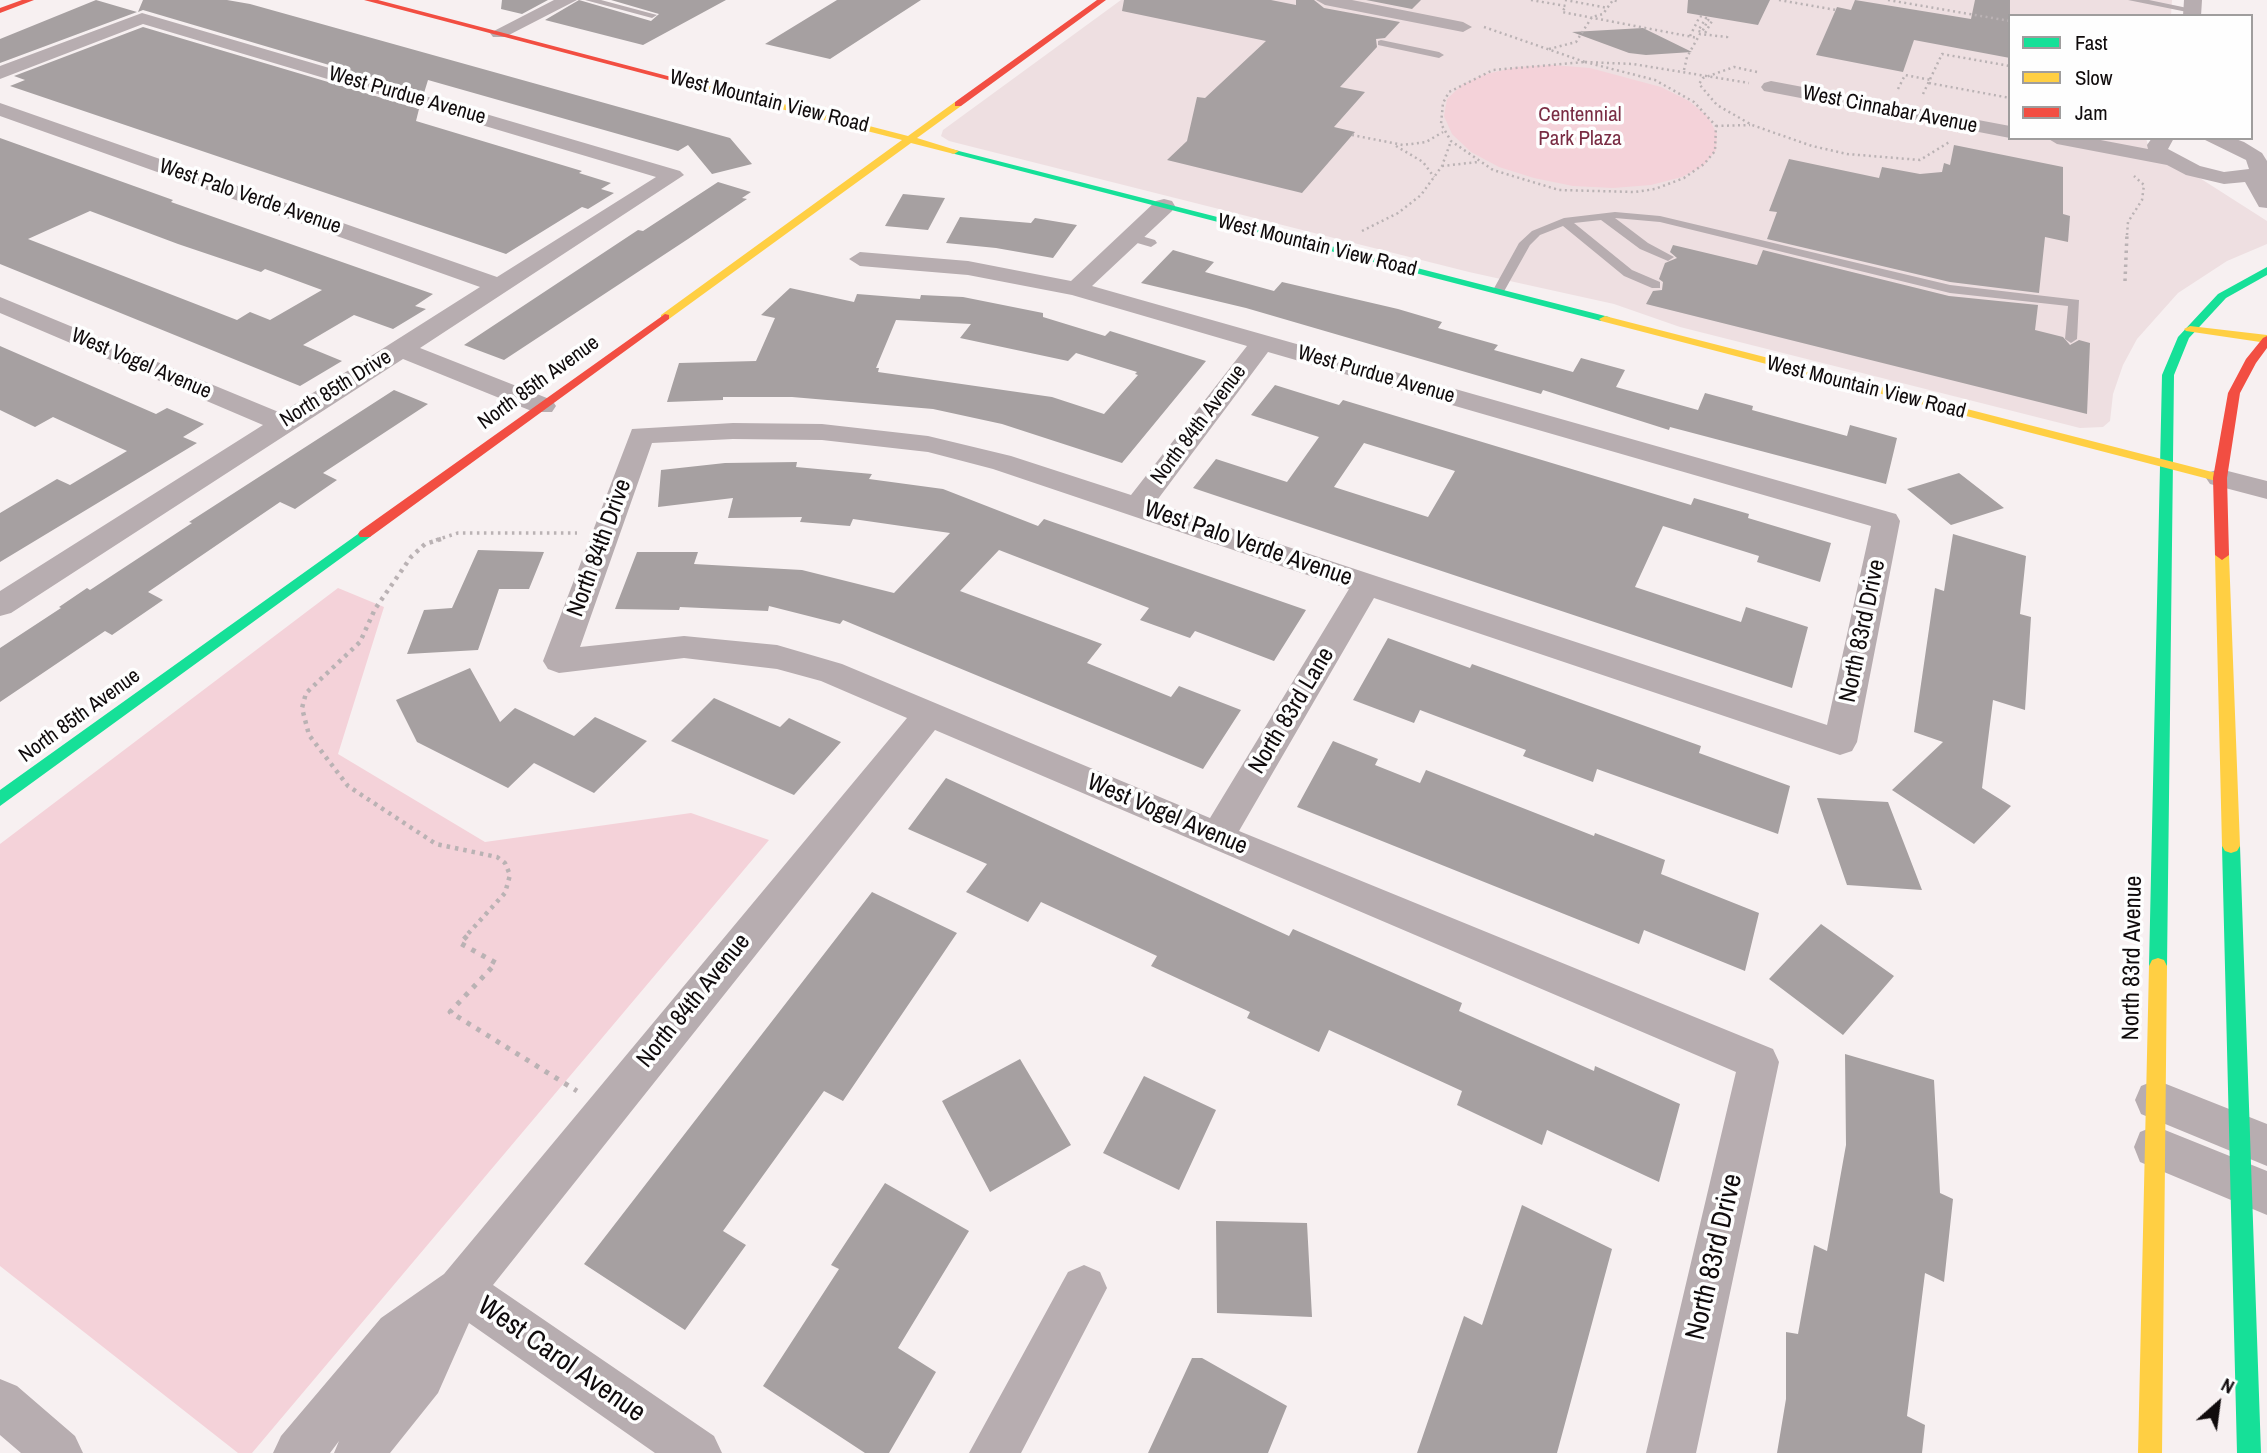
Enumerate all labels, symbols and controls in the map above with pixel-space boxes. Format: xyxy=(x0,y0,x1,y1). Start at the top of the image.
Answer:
legend xyxy=(2008,14,2253,140)
text: Fast xyxy=(2075,28,2108,57)
street label: West Purdue Avenue xyxy=(326,62,488,130)
text: Slow xyxy=(2075,63,2112,92)
street label: West Mountain View Road xyxy=(667,65,871,139)
street label: West Cinnabar Avenue xyxy=(1801,81,1979,139)
text: Jam xyxy=(2075,98,2108,127)
park label: Centennial Park Plaza xyxy=(1538,102,1622,152)
street label: West Palo Verde Avenue xyxy=(156,154,344,240)
street label: West Mountain View Road xyxy=(1215,209,1419,283)
street label: West Vogel Avenue xyxy=(67,323,215,405)
street label: North 85th Avenue xyxy=(474,331,604,435)
street label: West Purdue Avenue xyxy=(1295,341,1457,409)
street label: North 85th Drive xyxy=(276,345,396,433)
street label: West Mountain View Road xyxy=(1764,351,1968,425)
street label: North 84th Avenue xyxy=(1146,360,1252,490)
street label: North 84th Drive xyxy=(562,475,638,621)
street label: West Palo Verde Avenue xyxy=(1140,495,1356,593)
street label: North 83rd Drive xyxy=(1834,557,1892,705)
street label: North 83rd Lane xyxy=(1243,643,1341,779)
street label: North 85th Avenue xyxy=(15,664,145,768)
street label: West Vogel Avenue xyxy=(1083,768,1251,862)
street label: North 83rd Avenue xyxy=(2117,875,2149,1041)
street label: North 84th Avenue xyxy=(631,928,757,1074)
street label: North 83rd Drive xyxy=(1680,1171,1750,1343)
street label: West Carol Avenue xyxy=(471,1290,651,1430)
north arrow xyxy=(2183,1369,2253,1439)
text: N xyxy=(2217,1371,2239,1400)

